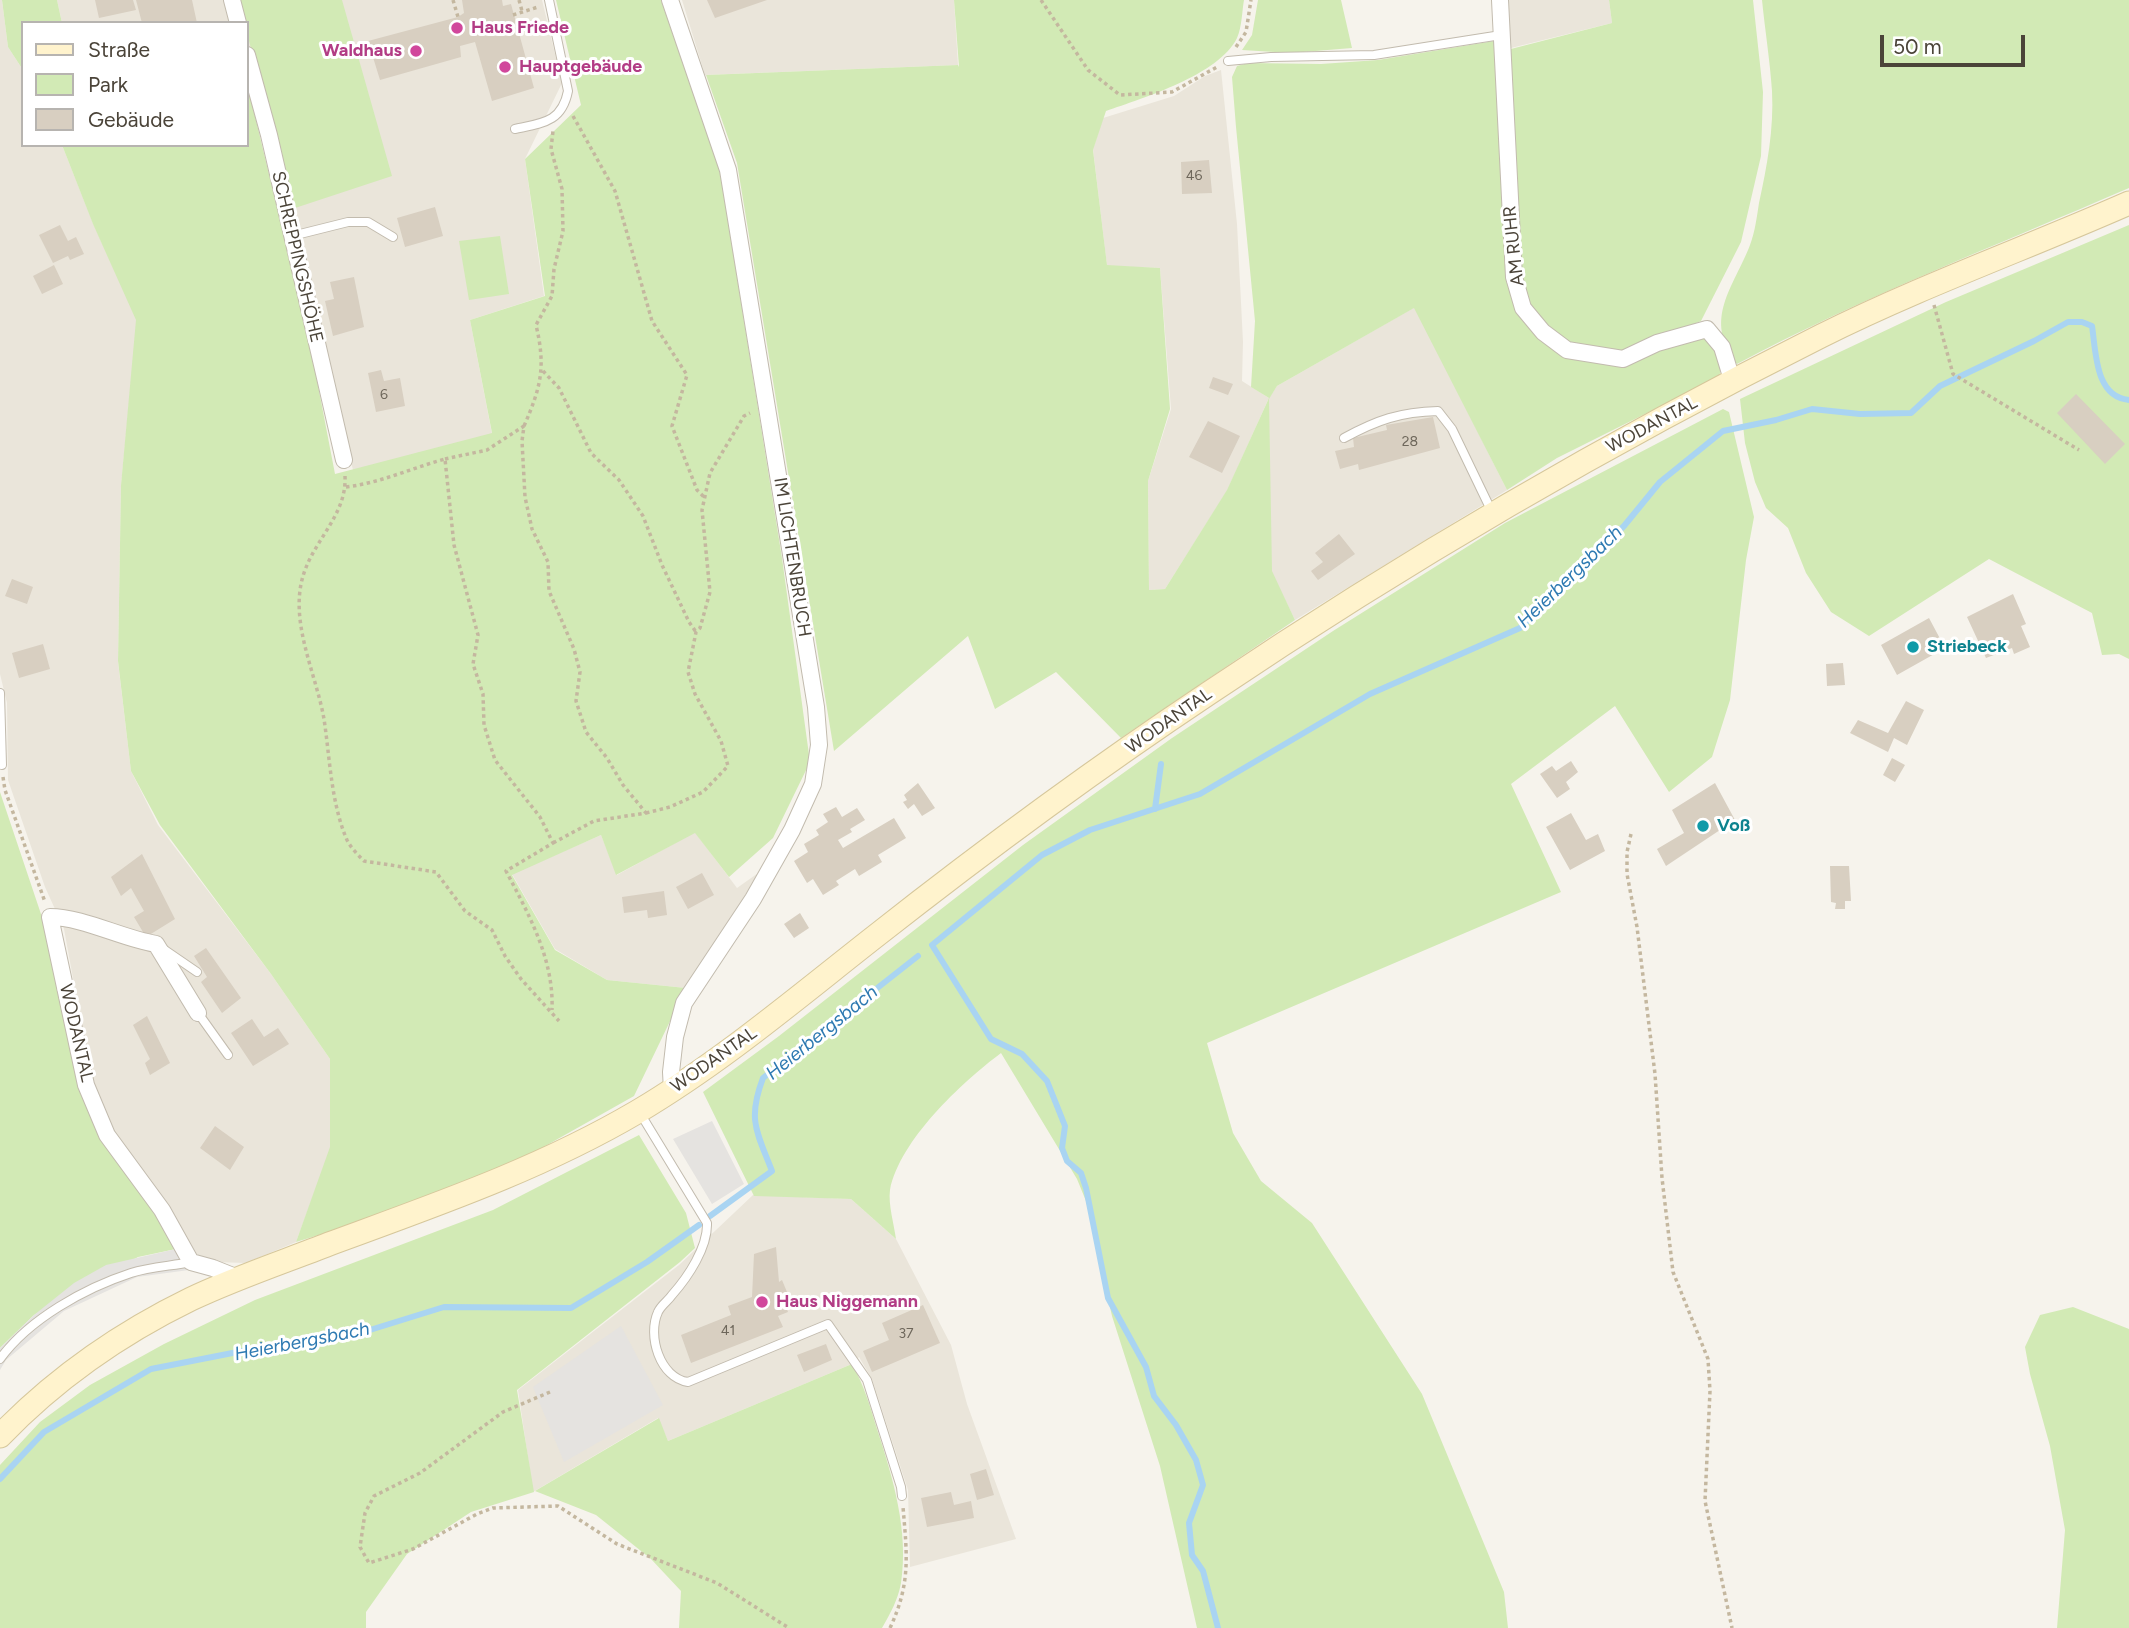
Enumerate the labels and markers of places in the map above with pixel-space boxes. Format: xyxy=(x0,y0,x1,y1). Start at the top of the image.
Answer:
place label: Haus Friede xyxy=(471,17,569,39)
marker: Haus Friede xyxy=(449,20,465,36)
place label: Waldhaus xyxy=(322,40,402,62)
marker: Waldhaus xyxy=(408,43,424,59)
place label: Hauptgebäude xyxy=(519,56,642,78)
marker: Hauptgebäude xyxy=(497,59,513,75)
place label: Striebeck xyxy=(1927,636,2007,658)
marker: Striebeck xyxy=(1905,639,1921,655)
place label: Voß xyxy=(1717,815,1750,837)
marker: Voß xyxy=(1695,818,1711,834)
place label: Haus Niggemann xyxy=(776,1291,918,1313)
marker: Haus Niggemann xyxy=(754,1294,770,1310)

